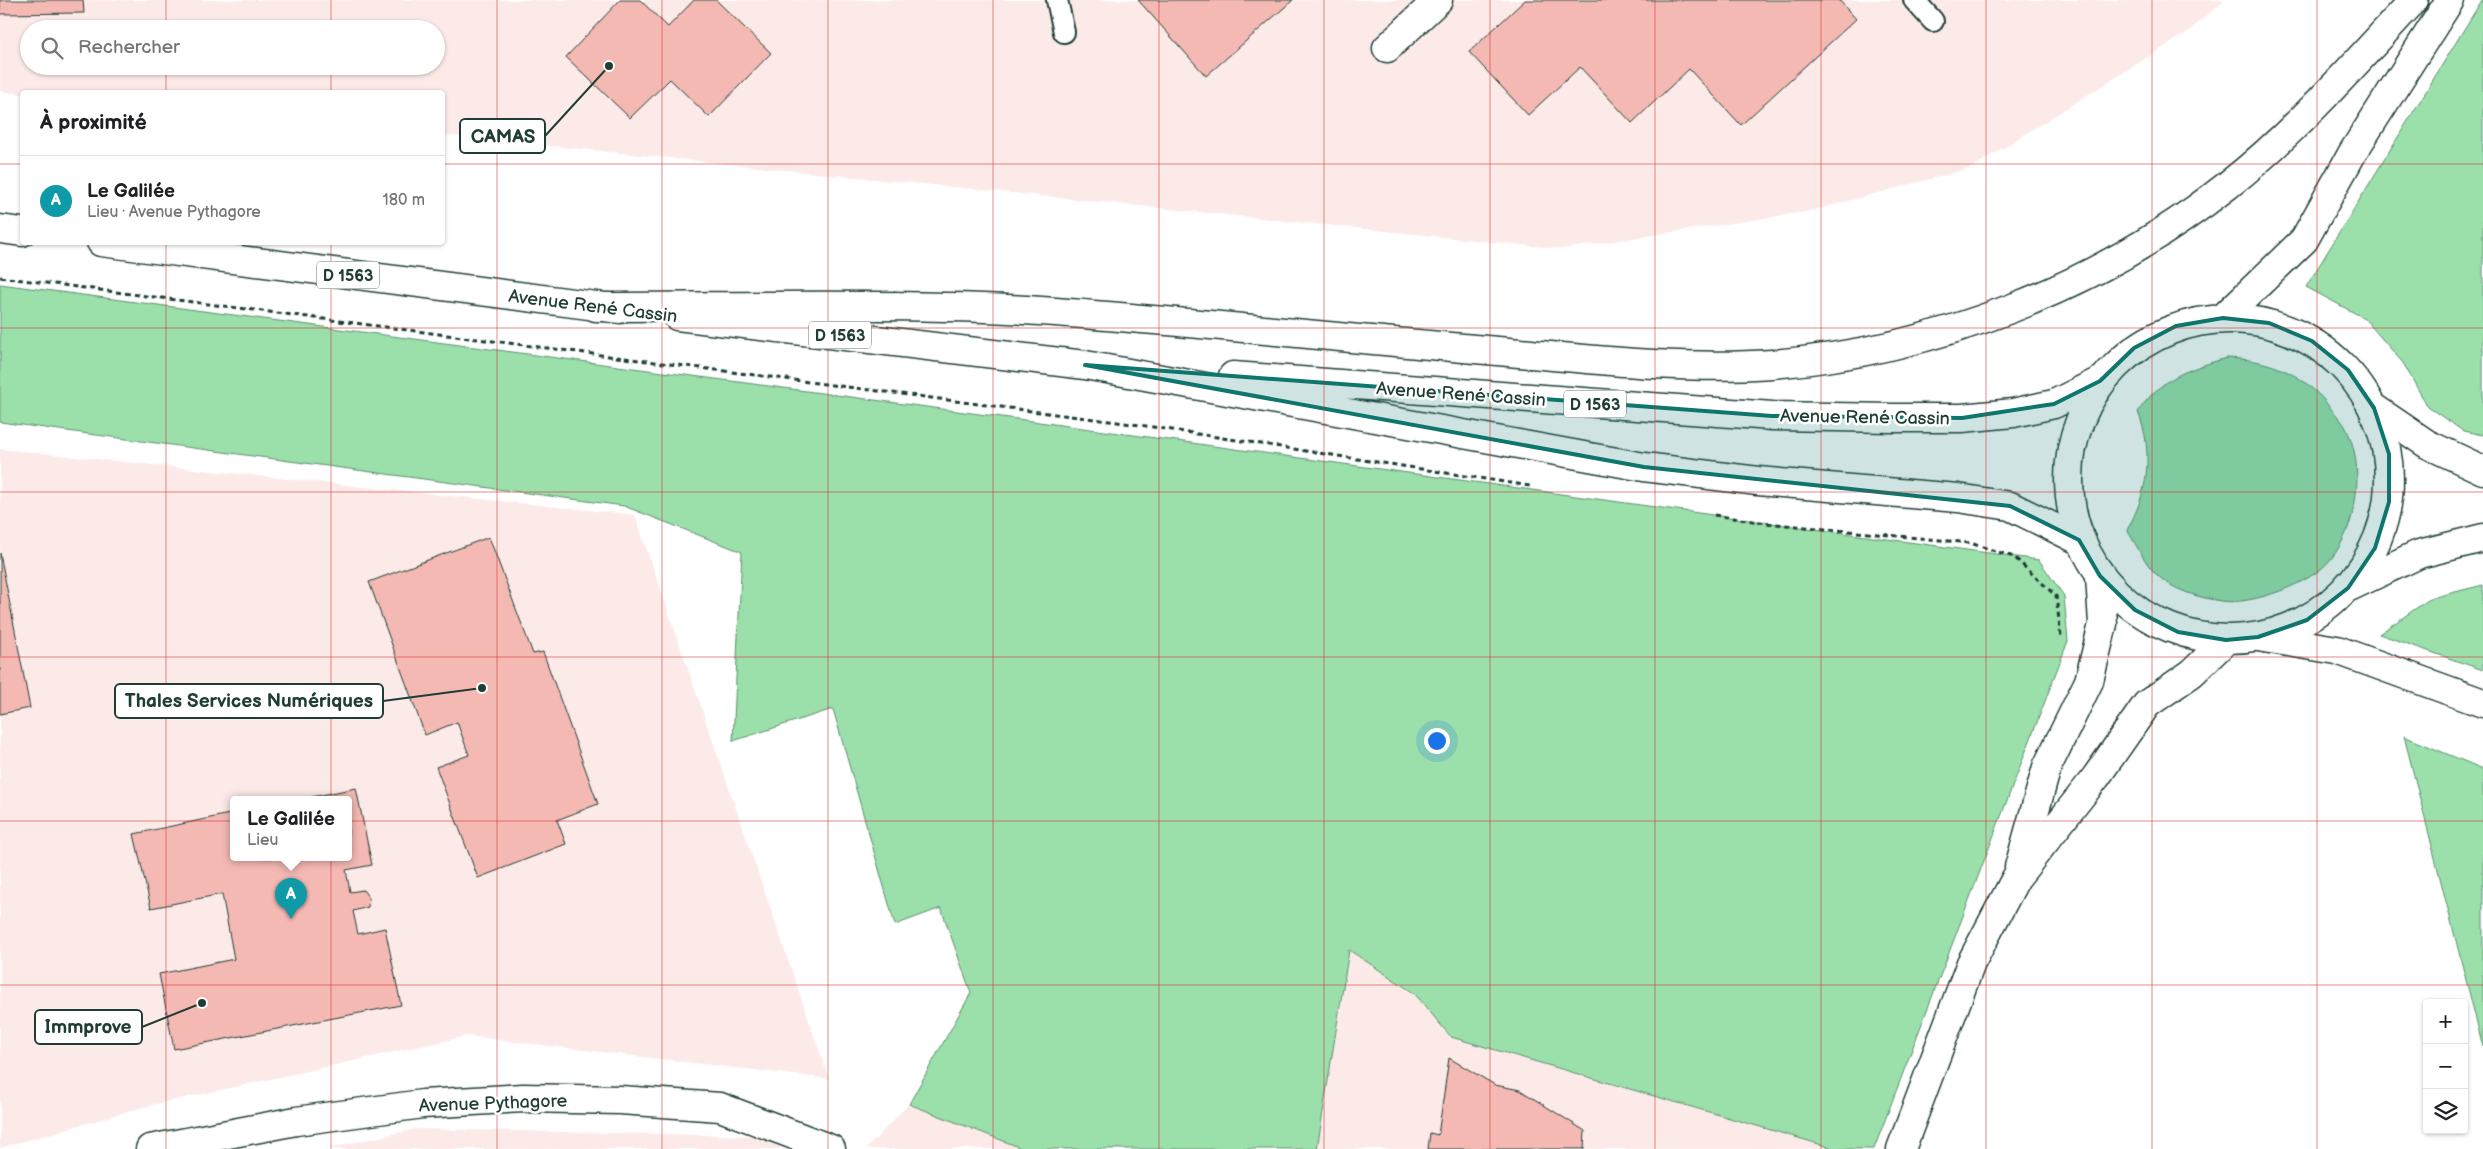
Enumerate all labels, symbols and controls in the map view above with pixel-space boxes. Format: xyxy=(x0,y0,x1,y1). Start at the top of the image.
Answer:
search box xyxy=(20,20,445,75)
icon: search xyxy=(38,34,66,62)
text: Rechercher xyxy=(78,36,180,59)
text: À proximité xyxy=(40,110,147,135)
callout: CAMAS xyxy=(460,119,545,153)
text: CAMAS xyxy=(471,126,535,149)
text: Le Galilée xyxy=(87,180,175,203)
text: A xyxy=(51,191,61,210)
text: 180 m xyxy=(383,191,425,210)
text: Lieu · Avenue Pythagore xyxy=(87,203,261,222)
road number: D 1563 xyxy=(317,262,379,288)
street label: Avenue René Cassin xyxy=(507,286,678,327)
road number: D 1563 xyxy=(809,322,871,348)
street label: Avenue René Cassin xyxy=(1376,378,1546,411)
road number: D 1563 xyxy=(1564,390,1626,418)
street label: Avenue René Cassin xyxy=(1780,406,1950,429)
callout: Thales Services Numériques xyxy=(115,684,383,718)
text: Thales Services Numériques xyxy=(125,690,373,713)
your location xyxy=(1424,728,1450,754)
popup xyxy=(230,796,352,861)
text: Le Galilée xyxy=(247,808,335,831)
text: Lieu xyxy=(247,831,278,850)
pin: A xyxy=(275,878,307,919)
map controls xyxy=(2423,999,2468,1134)
button: + xyxy=(2423,999,2468,1044)
callout: Immprove xyxy=(35,1010,142,1044)
text: Immprove xyxy=(44,1016,132,1039)
button: − xyxy=(2423,1044,2468,1089)
button: layers xyxy=(2423,1089,2468,1134)
street label: Avenue Pythagore xyxy=(418,1090,568,1117)

